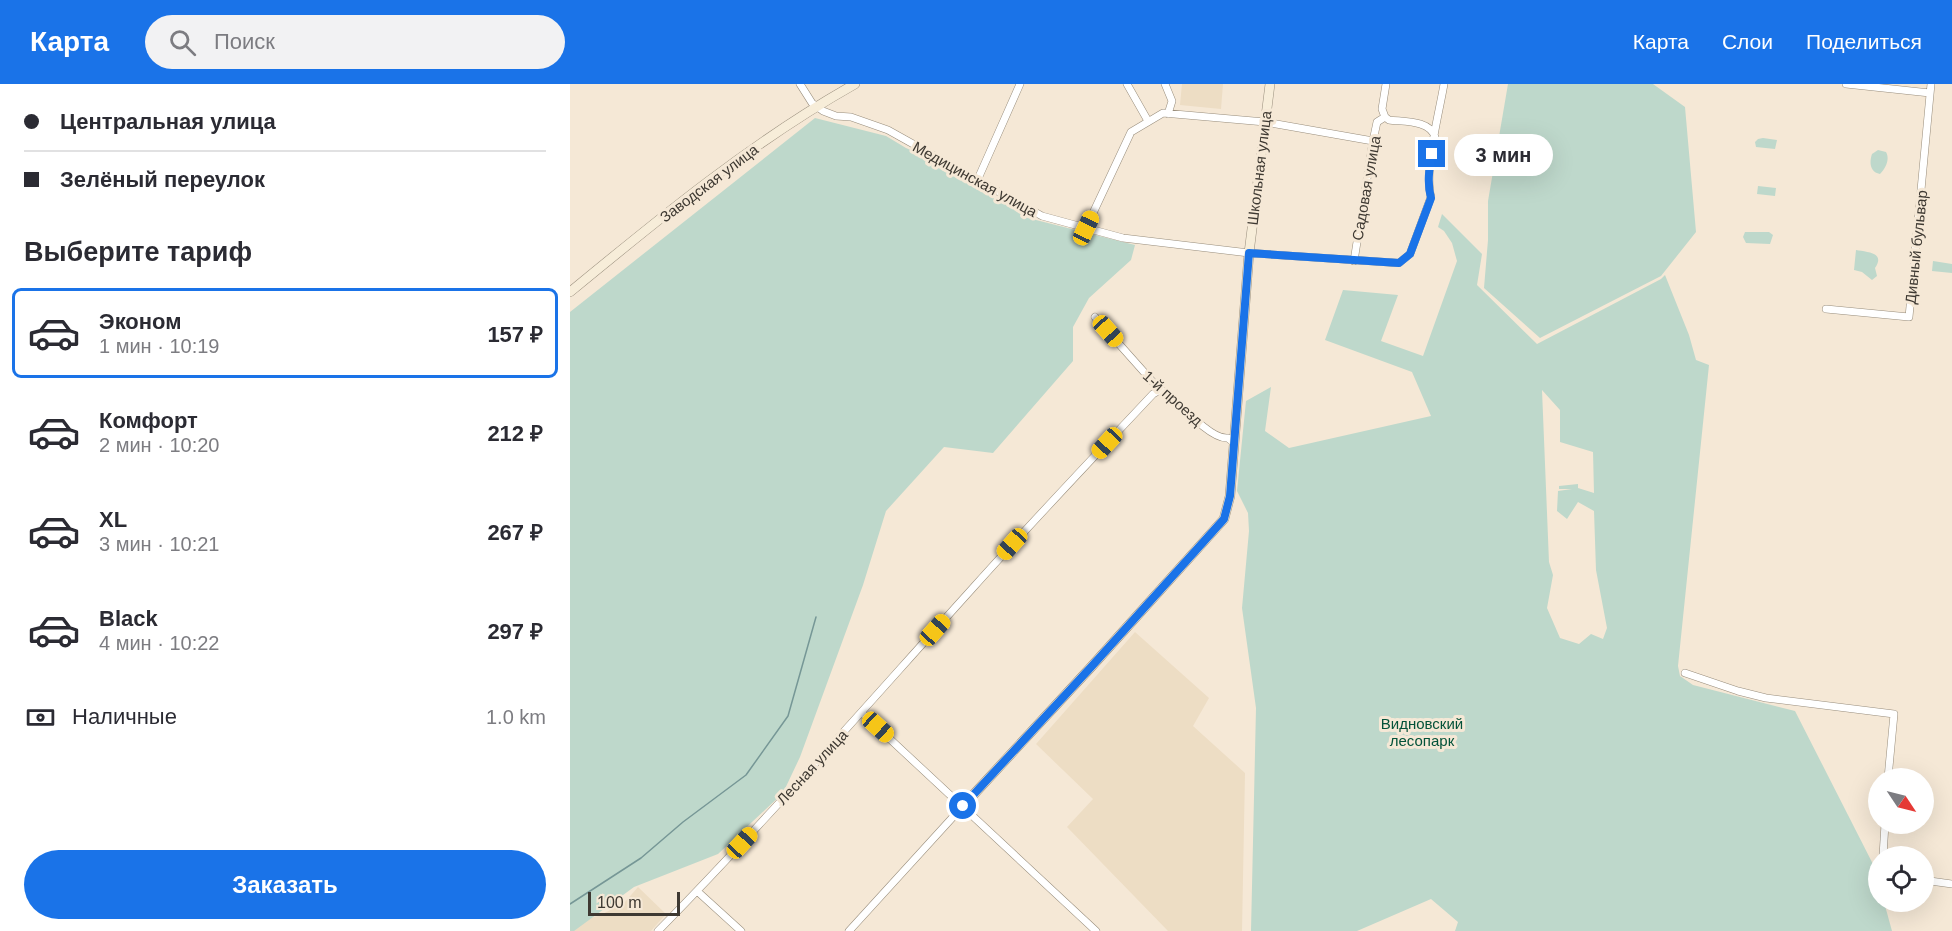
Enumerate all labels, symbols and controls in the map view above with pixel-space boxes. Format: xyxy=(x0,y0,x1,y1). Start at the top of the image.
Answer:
search box xyxy=(145,15,565,69)
text: Карта xyxy=(30,26,109,57)
icon: search xyxy=(166,26,199,59)
text: Поиск xyxy=(214,29,275,54)
text: Карта xyxy=(1633,30,1689,53)
text: Слои xyxy=(1722,30,1773,53)
text: Поделиться xyxy=(1806,30,1922,53)
text: Центральная улица xyxy=(60,109,276,134)
street label: Школьная улица xyxy=(1244,109,1275,226)
callout: 3 мин xyxy=(1453,133,1552,175)
street label: Садовая улица xyxy=(1348,134,1384,242)
street label: Медицинская улица xyxy=(910,138,1041,221)
street label: Заводская улица xyxy=(657,140,762,225)
route end xyxy=(1418,140,1445,167)
text: 3 мин xyxy=(1476,144,1531,166)
text: Зелёный переулок xyxy=(60,167,265,192)
street label: Дивный бульвар xyxy=(1902,189,1930,305)
car xyxy=(1070,208,1102,248)
text: Выберите тариф xyxy=(24,237,252,267)
icon: car xyxy=(27,306,81,360)
text: Эконом xyxy=(99,309,182,334)
car xyxy=(1089,312,1127,350)
text: 157 ₽ xyxy=(487,322,543,347)
text: 1 мин · 10:19 xyxy=(99,335,219,357)
street label: 1-й проезд xyxy=(1140,367,1206,429)
icon: car xyxy=(27,405,81,459)
text: Комфорт xyxy=(99,408,198,433)
text: 212 ₽ xyxy=(487,421,543,446)
car xyxy=(1088,424,1126,462)
text: 2 мин · 10:20 xyxy=(99,434,219,456)
icon: car xyxy=(27,504,81,558)
text: XL xyxy=(99,507,127,532)
text: 267 ₽ xyxy=(487,520,543,545)
car xyxy=(993,525,1031,563)
text: 3 мин · 10:21 xyxy=(99,533,219,555)
icon: car xyxy=(27,603,81,657)
text: Black xyxy=(99,606,158,631)
car xyxy=(916,611,954,649)
text: 297 ₽ xyxy=(487,619,543,644)
text: 4 мин · 10:22 xyxy=(99,632,219,654)
icon: cash xyxy=(24,701,57,734)
text: Наличные xyxy=(72,704,177,729)
text: 1.0 km xyxy=(486,706,546,728)
car xyxy=(859,708,897,746)
park label: Видновский лесопарк xyxy=(1381,715,1463,749)
street label: Лесная улица xyxy=(773,726,851,808)
north arrow xyxy=(1868,768,1934,834)
map controls xyxy=(1868,768,1934,912)
route start xyxy=(949,792,976,819)
car xyxy=(723,824,761,862)
button: locate xyxy=(1868,846,1934,912)
button: Заказать xyxy=(24,850,546,919)
scale bar xyxy=(588,889,680,916)
text: 100 m xyxy=(597,894,641,911)

